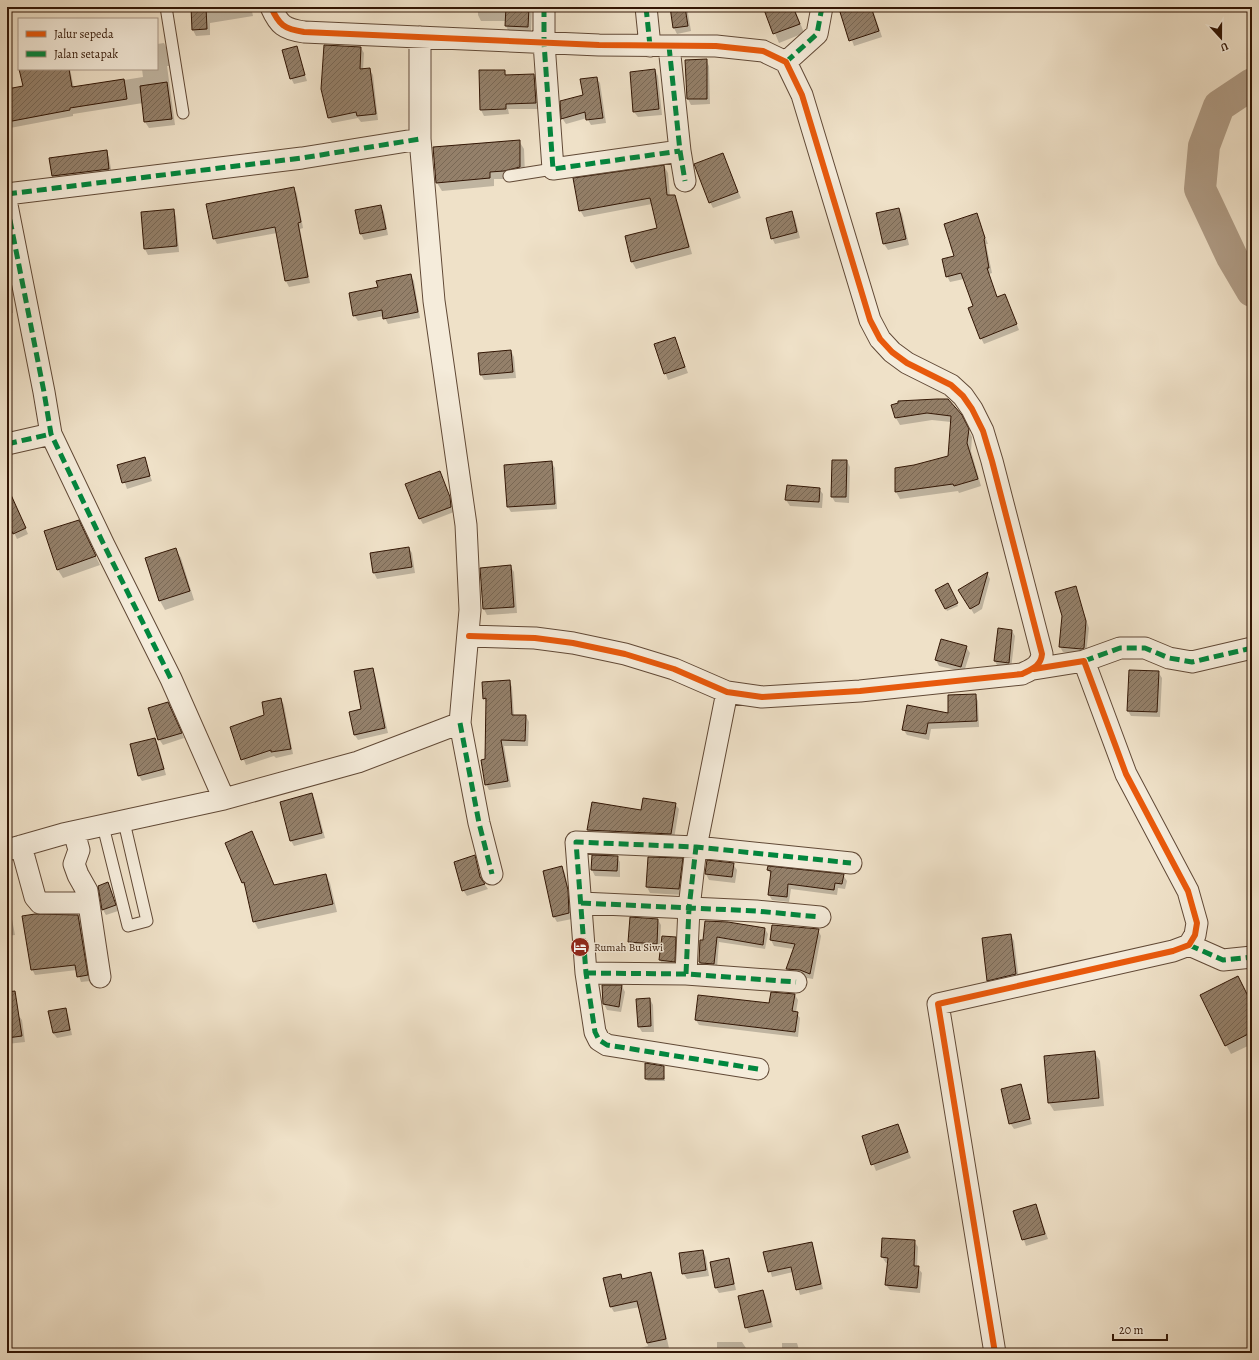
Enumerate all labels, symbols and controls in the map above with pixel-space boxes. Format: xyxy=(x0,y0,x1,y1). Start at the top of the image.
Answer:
legend xyxy=(18,18,158,70)
north arrow xyxy=(1201,18,1241,58)
text: Jalur sepeda xyxy=(54,26,114,42)
text: U xyxy=(1218,39,1230,55)
text: Jalan setapak xyxy=(54,46,118,62)
hotel icon: Rumah Bu Siwi xyxy=(569,936,591,958)
place label: Rumah Bu Siwi xyxy=(594,940,663,955)
scale bar xyxy=(1113,1316,1167,1342)
text: 20 m xyxy=(1119,1322,1143,1338)

